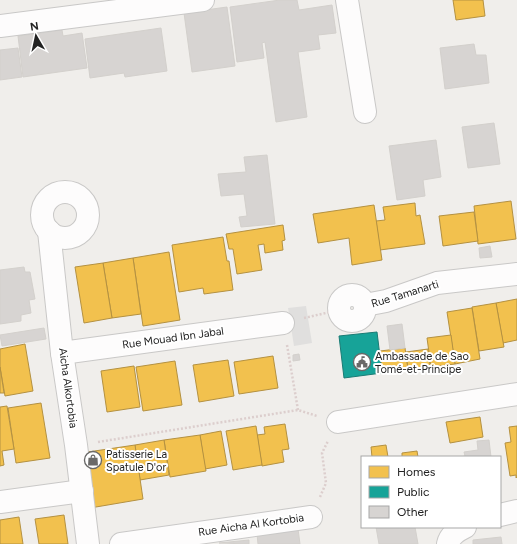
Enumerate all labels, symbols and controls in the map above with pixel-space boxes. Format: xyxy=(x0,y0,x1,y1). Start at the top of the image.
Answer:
north arrow xyxy=(16,16,56,56)
text: N xyxy=(29,20,40,34)
street label: Rue Tamanarti xyxy=(370,278,440,310)
street label: Rue Mouad Ibn Jabal xyxy=(121,324,225,352)
street label: Aicha Alkortobia xyxy=(56,347,80,429)
place label: Ambassade de Sao Tomé-et-Principe xyxy=(375,350,469,376)
public building icon: Ambassade de Sao Tomé-et-Principe xyxy=(352,352,372,372)
place label: Patisserie La Spatule D'or xyxy=(106,448,167,474)
shop icon: Patisserie La Spatule D'or xyxy=(83,450,103,470)
legend xyxy=(361,456,501,528)
text: Homes xyxy=(397,465,436,479)
text: Public xyxy=(397,485,430,499)
text: Other xyxy=(397,505,428,519)
street label: Rue Aicha Al Kortobia xyxy=(197,511,305,539)

